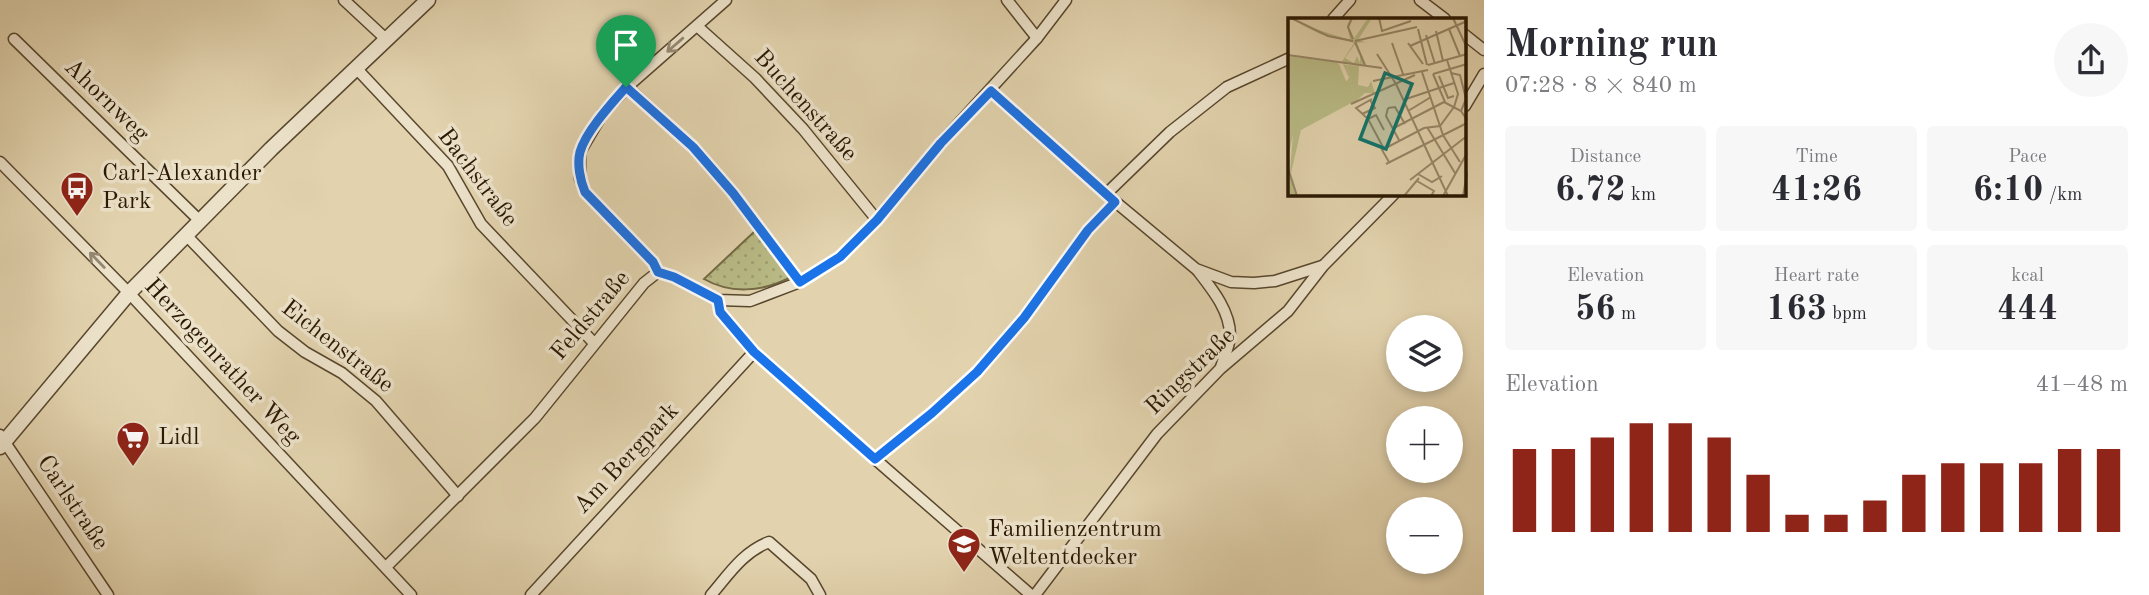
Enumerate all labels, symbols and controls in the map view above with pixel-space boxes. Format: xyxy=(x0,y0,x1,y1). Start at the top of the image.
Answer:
pin xyxy=(596,15,656,87)
inset map xyxy=(1288,18,1466,196)
button: share xyxy=(2054,23,2128,97)
icon: arrive xyxy=(607,26,645,64)
text: Morning run xyxy=(1505,27,1718,65)
one-way arrow xyxy=(666,37,684,53)
street label: Buchenstraße xyxy=(749,46,861,166)
street label: Ahornweg xyxy=(59,55,153,147)
text: 07:28 · 8 × 840 m xyxy=(1505,74,1697,97)
street label: Bachstraße xyxy=(432,124,522,232)
text: Distance xyxy=(1570,148,1641,167)
text: Time xyxy=(1795,148,1838,167)
text: Pace xyxy=(2008,148,2047,167)
place label: Carl-Alexander Park xyxy=(102,162,262,214)
bus stop icon: Carl-Alexander Park xyxy=(58,169,96,218)
text: 6.72 xyxy=(1555,173,1626,208)
text: 41:26 xyxy=(1771,173,1862,208)
text: 6:10 xyxy=(1973,173,2043,208)
text: km xyxy=(1626,186,1656,205)
text: /km xyxy=(2043,186,2082,205)
one-way arrow xyxy=(89,252,106,269)
street label: Feldstraße xyxy=(547,267,635,365)
text: Elevation xyxy=(1567,267,1644,286)
text: Heart rate xyxy=(1774,267,1859,286)
text: kcal xyxy=(2011,267,2044,286)
street label: Herzogenrather Weg xyxy=(139,274,305,450)
text: 56 xyxy=(1575,292,1616,327)
text: 163 xyxy=(1766,292,1827,327)
text: 444 xyxy=(1997,292,2058,327)
street label: Eichenstraße xyxy=(277,296,397,398)
text: m xyxy=(1616,305,1636,324)
text: bpm xyxy=(1827,305,1867,324)
map controls xyxy=(1386,315,1463,574)
button: layers xyxy=(1386,315,1463,392)
street label: Ringstraße xyxy=(1142,324,1240,420)
text: Elevation xyxy=(1505,373,1599,396)
text: 41–48 m xyxy=(2036,373,2128,396)
street label: Am Bergpark xyxy=(570,399,684,519)
button: + xyxy=(1386,406,1463,483)
supermarket icon: Lidl xyxy=(114,419,152,468)
place label: Lidl xyxy=(158,426,200,450)
street label: Carlstraße xyxy=(32,451,112,555)
button: − xyxy=(1386,497,1463,574)
place label: Familienzentrum Weltentdecker xyxy=(988,518,1162,570)
school or university icon: Familienzentrum Weltentdecker xyxy=(945,525,983,574)

